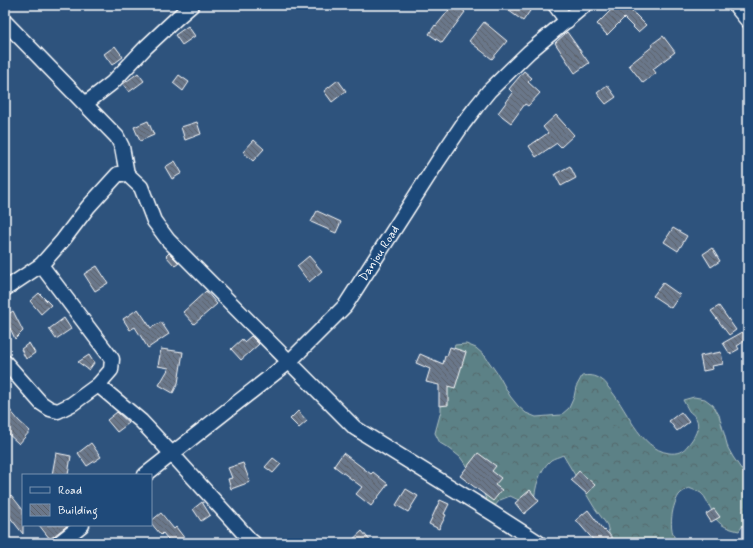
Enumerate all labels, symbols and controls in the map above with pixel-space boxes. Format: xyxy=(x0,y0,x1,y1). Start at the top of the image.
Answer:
street label: Danjou Road xyxy=(356,223,404,285)
legend xyxy=(22,474,152,526)
text: Road xyxy=(58,483,82,499)
text: Building xyxy=(58,503,98,520)

